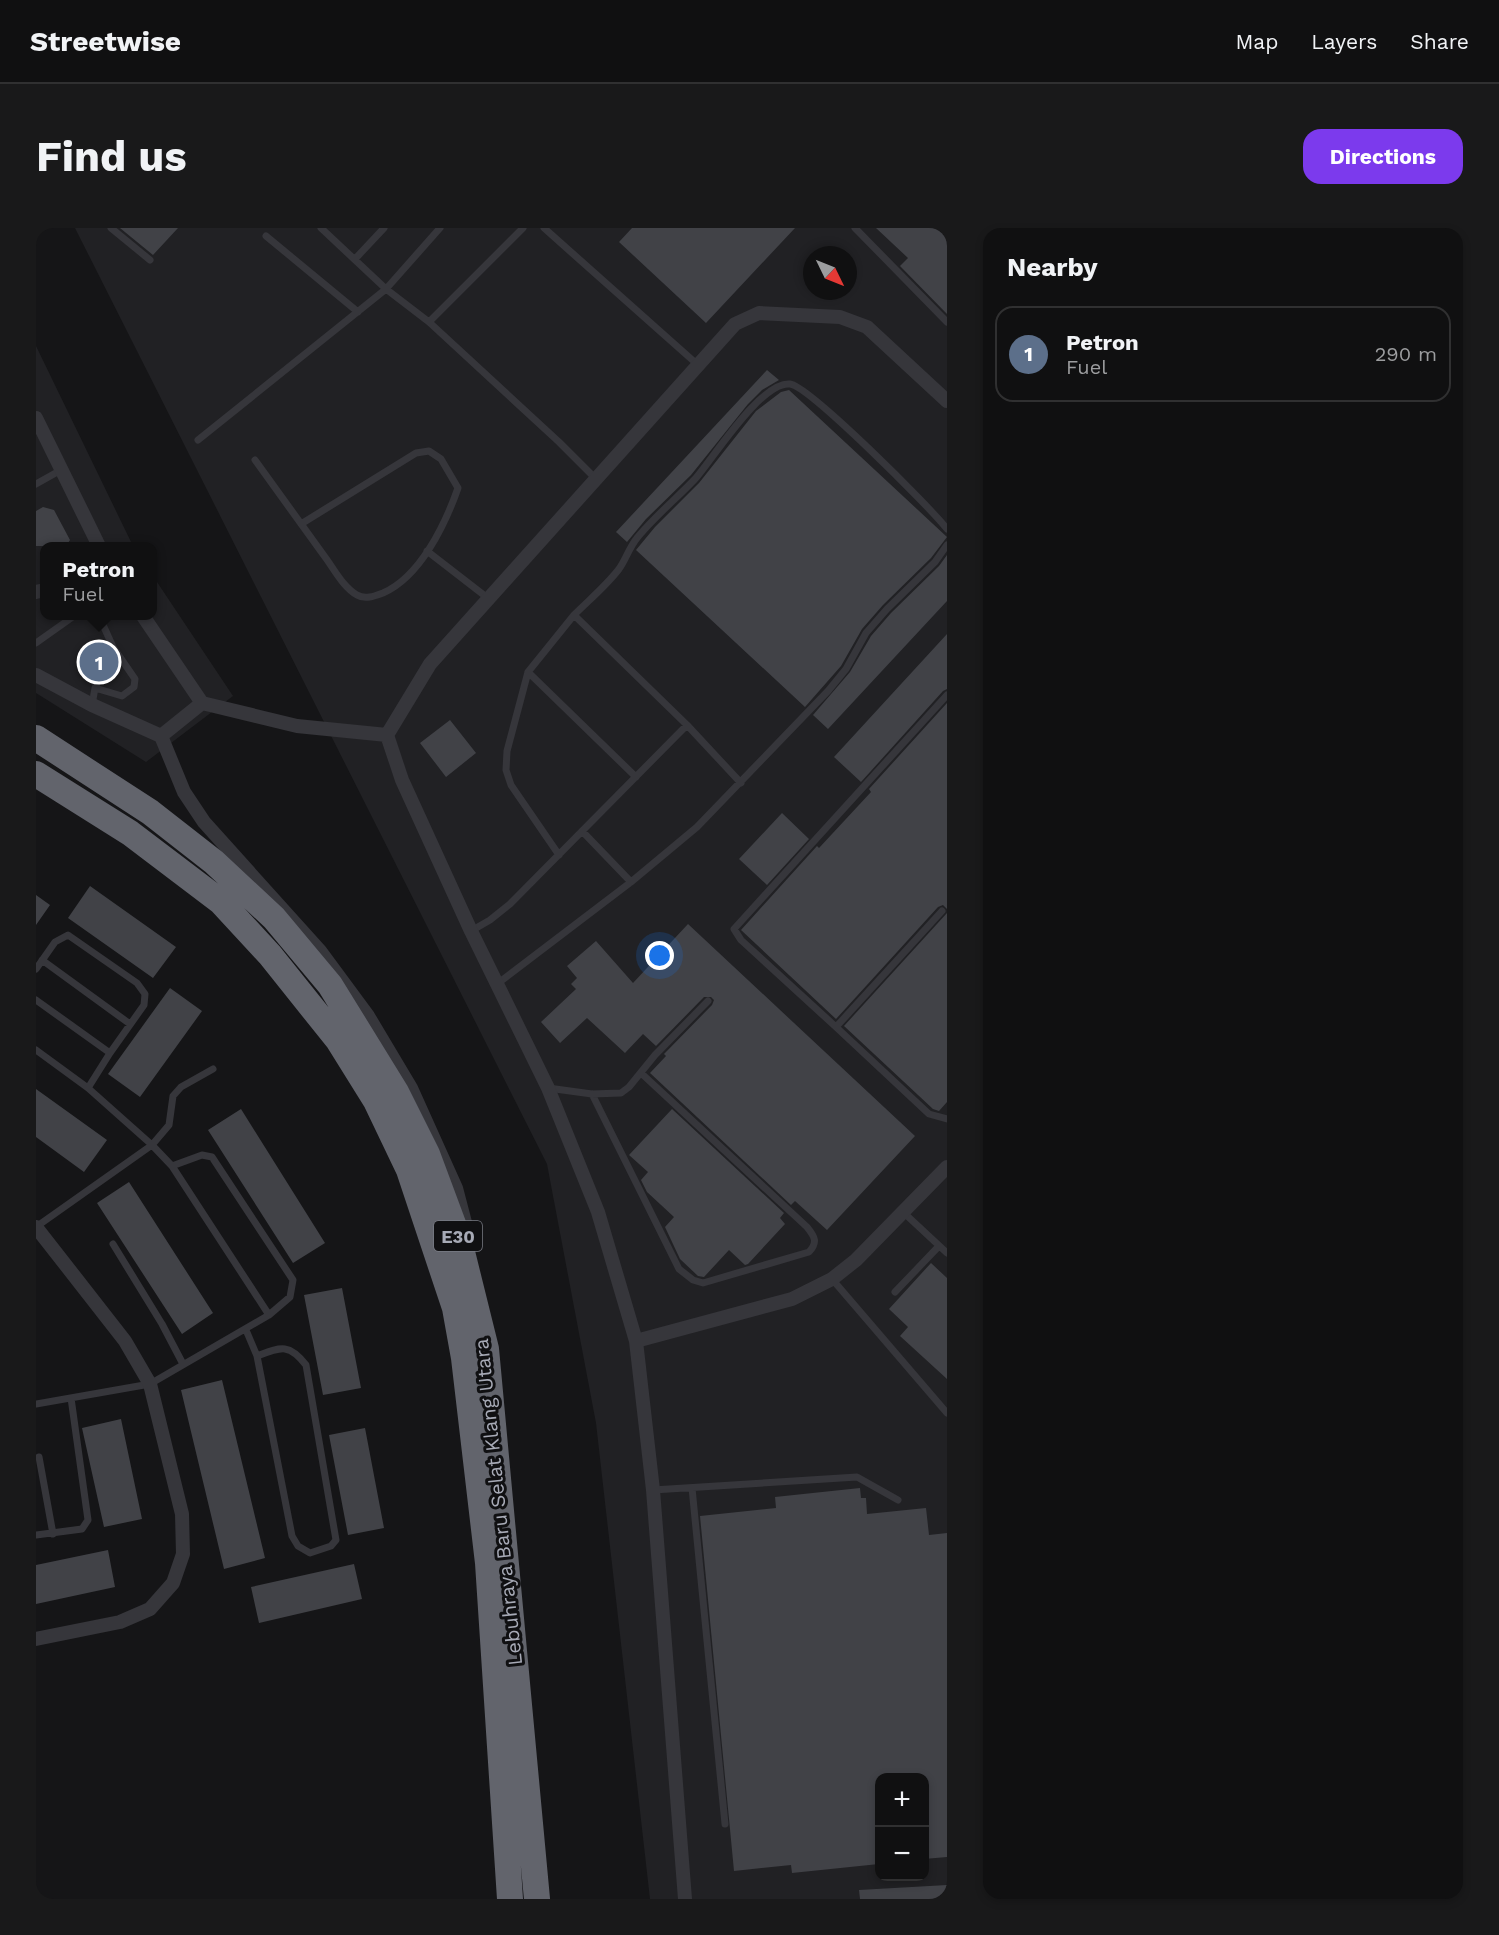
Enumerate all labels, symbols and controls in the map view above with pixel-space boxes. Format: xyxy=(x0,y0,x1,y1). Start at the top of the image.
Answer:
text: Streetwise xyxy=(30,25,181,58)
text: Map xyxy=(1235,29,1278,54)
text: Layers xyxy=(1311,29,1377,54)
text: Share xyxy=(1410,29,1469,54)
button: Directions xyxy=(1303,129,1463,184)
text: Find us xyxy=(36,132,187,181)
north arrow xyxy=(803,246,857,300)
text: Nearby xyxy=(1007,252,1098,282)
text: Petron xyxy=(1066,330,1139,355)
text: 1 xyxy=(1024,342,1033,366)
text: 290 m xyxy=(1375,342,1437,366)
text: Fuel xyxy=(1066,355,1107,379)
popup xyxy=(40,542,157,620)
text: Petron xyxy=(62,557,135,582)
text: Fuel xyxy=(62,582,104,606)
pin: 1 xyxy=(80,640,118,684)
your location xyxy=(645,941,674,970)
road number: E30 xyxy=(434,1221,482,1251)
street label: Lebuhraya Baru Selat Klang Utara xyxy=(469,1337,527,1667)
map controls xyxy=(875,1773,929,1881)
button: + xyxy=(875,1773,929,1827)
button: − xyxy=(875,1827,929,1881)

